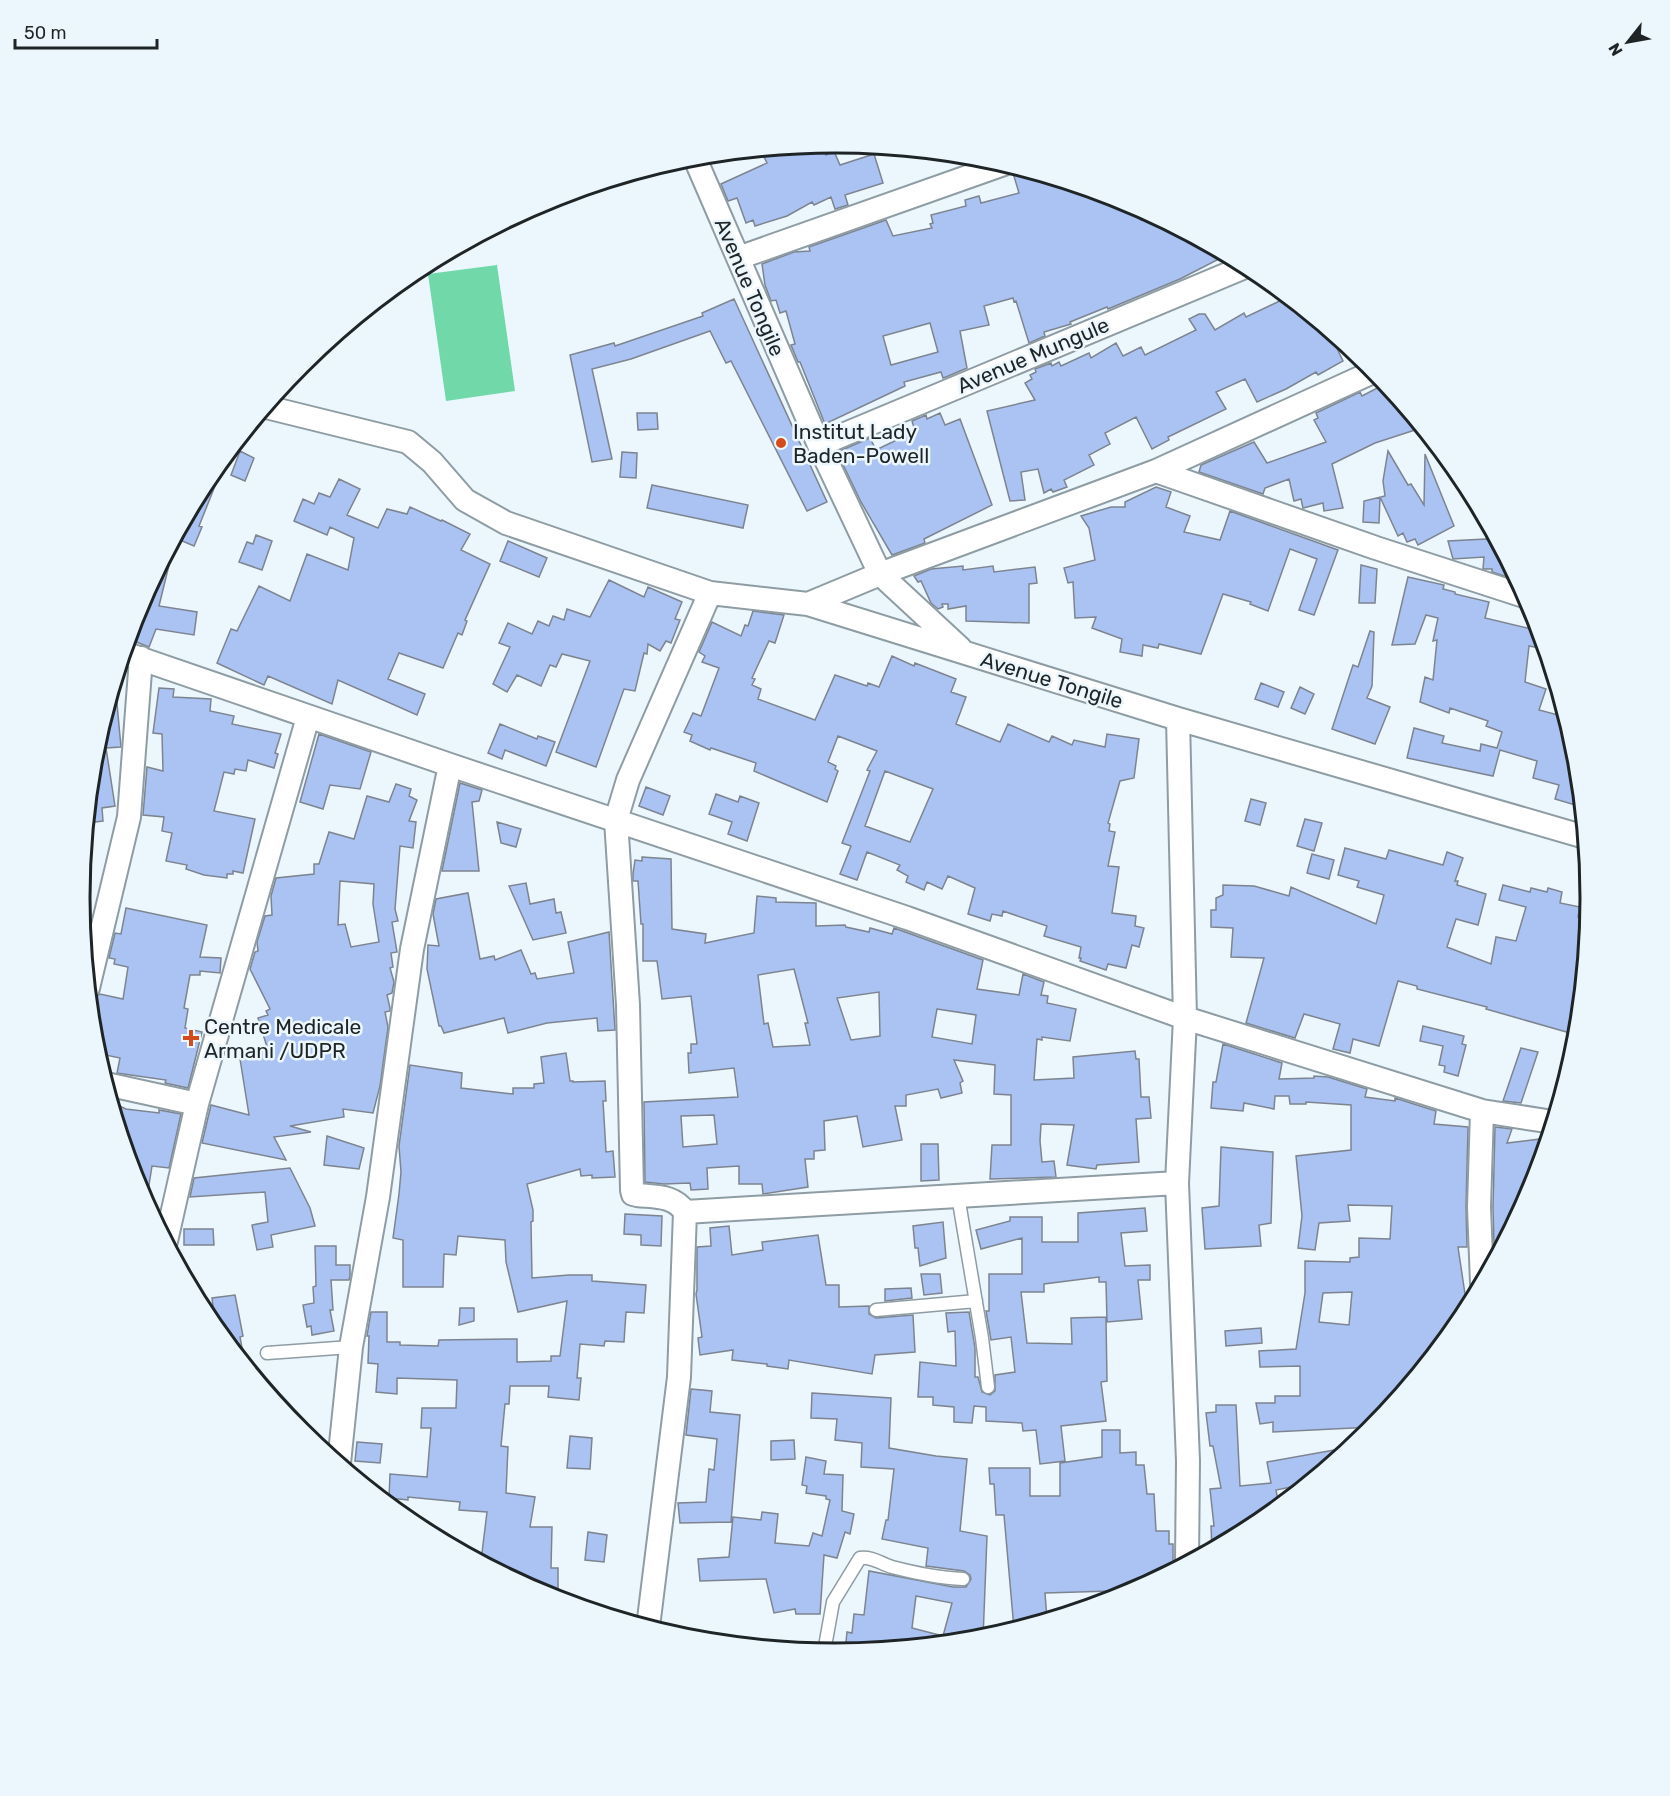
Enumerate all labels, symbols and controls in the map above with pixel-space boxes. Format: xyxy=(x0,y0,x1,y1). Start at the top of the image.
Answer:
scale bar xyxy=(15,12,158,50)
north arrow xyxy=(1598,12,1658,72)
text: 50 m xyxy=(24,22,67,44)
text: N xyxy=(1604,40,1627,59)
street label: Avenue Tongile xyxy=(710,214,790,360)
street label: Avenue Mungule xyxy=(953,312,1113,398)
place label: Institut Lady Baden-Powell xyxy=(793,419,929,468)
marker: Institut Lady Baden-Powell xyxy=(774,436,788,450)
street label: Avenue Tongile xyxy=(978,646,1126,714)
place label: Centre Medicale Armani /UDPR xyxy=(204,1014,361,1063)
marker: Centre Medicale Armani /UDPR xyxy=(182,1029,200,1047)

